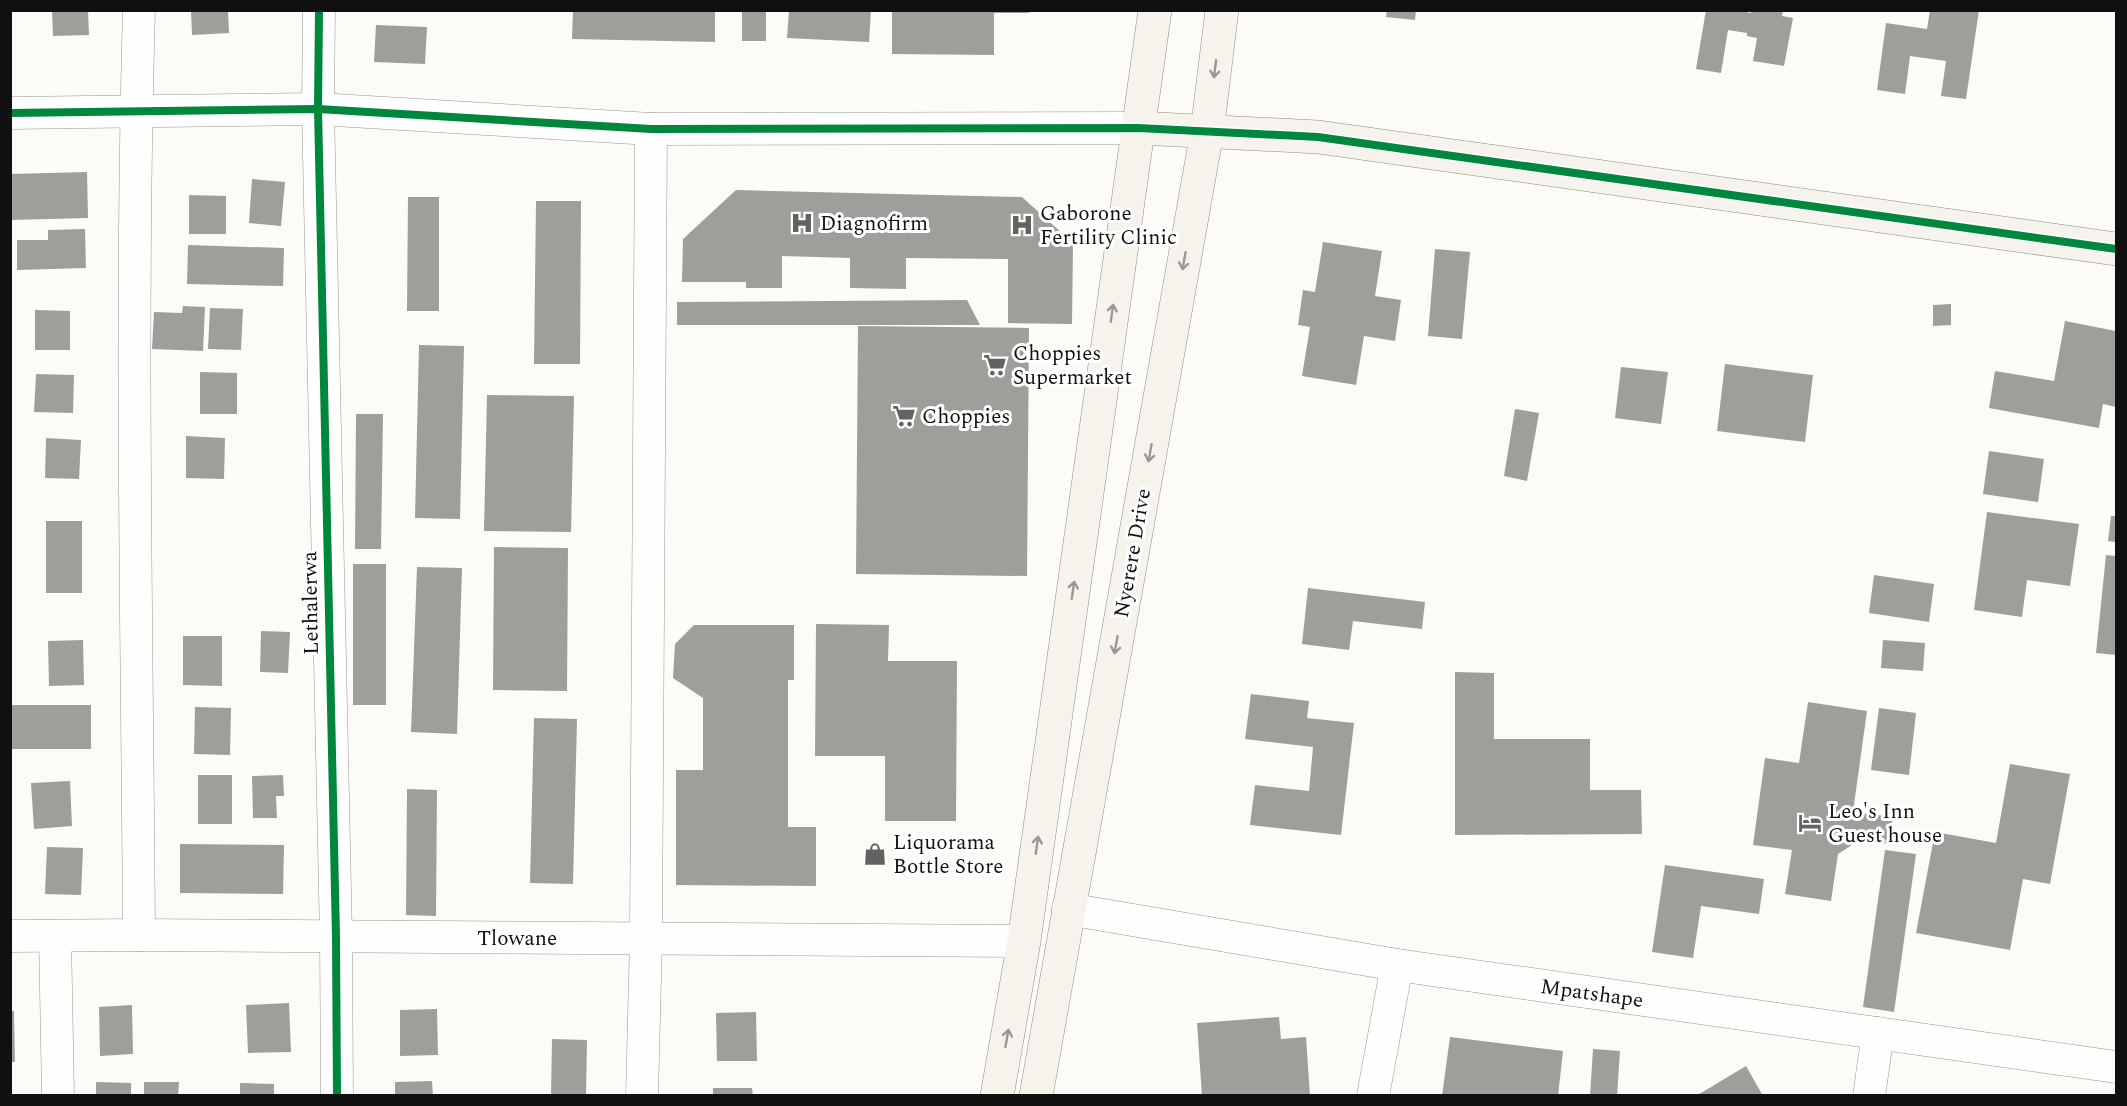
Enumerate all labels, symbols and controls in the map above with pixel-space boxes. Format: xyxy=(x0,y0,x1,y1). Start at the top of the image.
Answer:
one-way arrow xyxy=(1209,58,1220,78)
place label: Gaborone Fertility Clinic xyxy=(1040,198,1177,254)
place label: Diagnofirm xyxy=(820,208,928,240)
hospital icon: Diagnofirm xyxy=(789,210,815,236)
hospital icon: Gaborone Fertility Clinic xyxy=(1009,212,1035,238)
one-way arrow xyxy=(1178,251,1189,270)
one-way arrow xyxy=(1106,304,1117,324)
place label: Choppies Supermarket xyxy=(1013,338,1132,394)
supermarket icon: Choppies Supermarket xyxy=(982,352,1008,378)
place label: Choppies xyxy=(922,401,1010,433)
supermarket icon: Choppies xyxy=(891,403,917,429)
one-way arrow xyxy=(1144,443,1155,462)
street label: Nyerere Drive xyxy=(1106,486,1160,620)
street label: Lethalerwa xyxy=(294,550,328,655)
one-way arrow xyxy=(1067,580,1078,600)
one-way arrow xyxy=(1110,635,1121,654)
place label: Leo's Inn Guest house xyxy=(1828,796,1942,852)
hotel icon: Leo's Inn Guest house xyxy=(1797,810,1823,836)
place label: Liquorama Bottle Store xyxy=(893,827,1003,883)
one-way arrow xyxy=(1032,836,1043,856)
shop icon: Liquorama Bottle Store xyxy=(862,841,888,867)
street label: Tlowane xyxy=(477,923,557,955)
street label: Mpatshape xyxy=(1538,971,1645,1017)
one-way arrow xyxy=(1002,1029,1013,1048)

